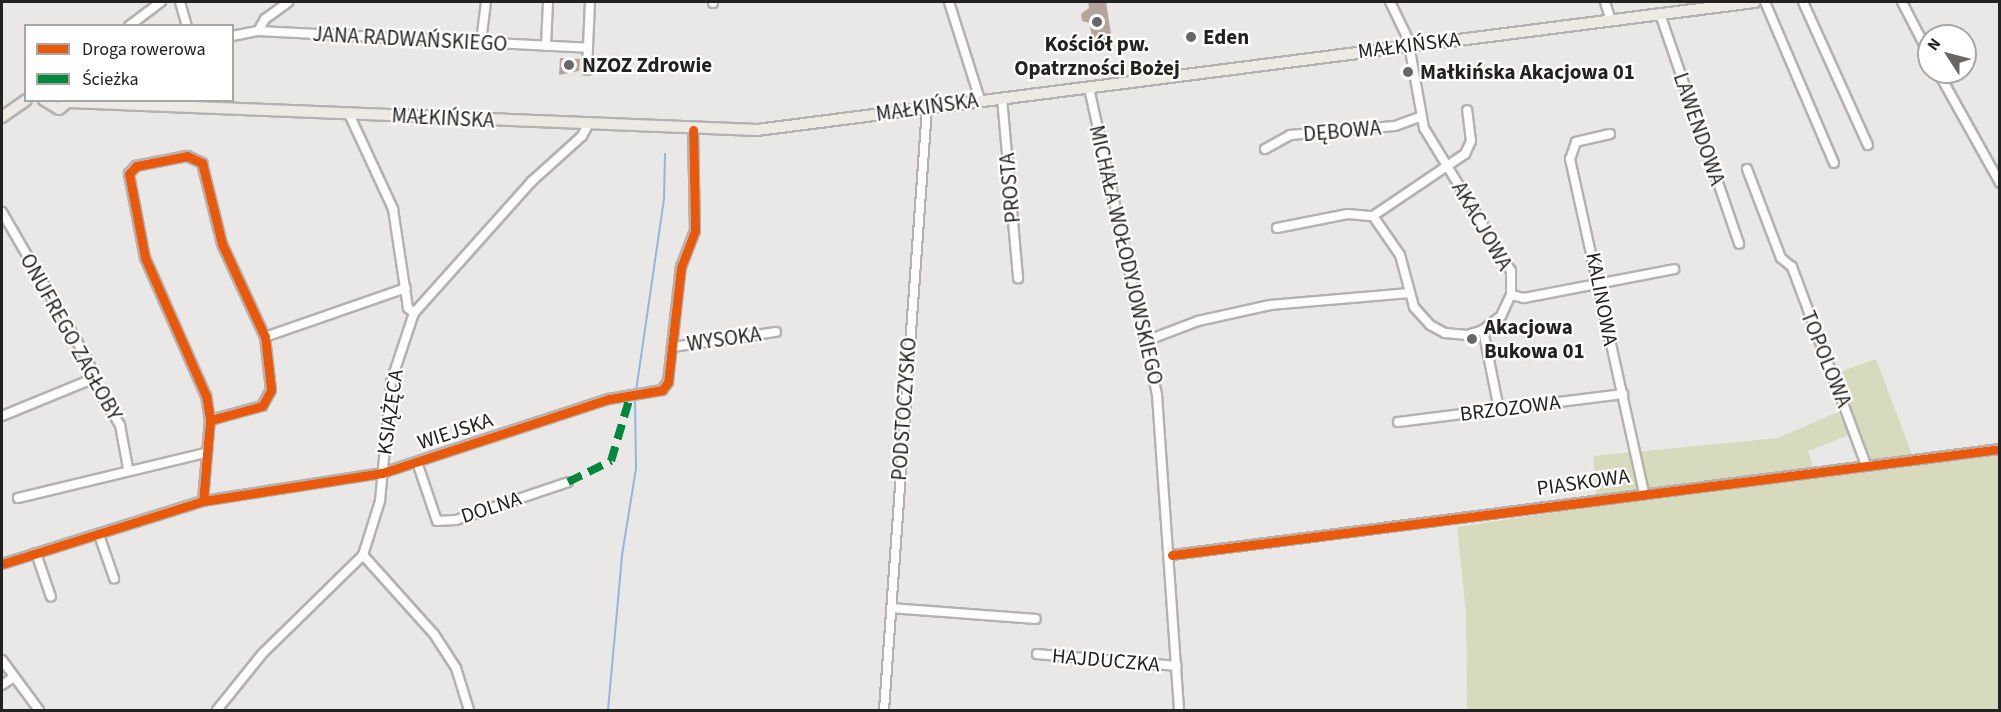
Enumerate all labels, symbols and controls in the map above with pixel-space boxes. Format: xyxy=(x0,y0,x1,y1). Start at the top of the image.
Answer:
marker: Kościół pw. Opatrzności Bożej xyxy=(1090,15,1104,29)
street label: JANA RADWAŃSKIEGO xyxy=(312,21,508,57)
legend xyxy=(24,24,234,102)
place label: Eden xyxy=(1203,24,1249,50)
north arrow xyxy=(1917,24,1977,84)
street label: MAŁKIŃSKA xyxy=(1356,26,1462,64)
marker: Eden xyxy=(1184,30,1198,44)
place label: Kościół pw. Opatrzności Bożej xyxy=(1014,31,1180,81)
text: N xyxy=(1922,34,1946,55)
text: Droga rowerowa xyxy=(82,37,206,62)
place label: NZOZ Zdrowie xyxy=(582,52,712,78)
marker: NZOZ Zdrowie xyxy=(560,56,578,74)
place label: Małkińska Akacjowa 01 xyxy=(1420,59,1635,85)
marker: Małkińska Akacjowa 01 xyxy=(1401,65,1415,79)
text: Ścieżka xyxy=(82,67,139,92)
street label: LAWENDOWA xyxy=(1668,69,1730,189)
street label: MAŁKIŃSKA xyxy=(874,87,980,127)
street label: MAŁKIŃSKA xyxy=(391,103,495,133)
street label: DĘBOWA xyxy=(1302,115,1382,147)
street label: MICHAŁA WOŁODYJOWSKIEGO xyxy=(1084,123,1168,387)
street label: PROSTA xyxy=(994,152,1026,224)
street label: AKACJOWA xyxy=(1447,177,1517,275)
street label: ONUFREGO ZAGŁOBY xyxy=(15,249,127,425)
street label: KALINOWA xyxy=(1581,250,1623,348)
street label: TOPOLOWA xyxy=(1795,307,1857,411)
place label: Akacjowa Bukowa 01 xyxy=(1484,314,1585,364)
street label: WYSOKA xyxy=(685,321,763,357)
marker: Akacjowa Bukowa 01 xyxy=(1465,332,1479,346)
street label: PODSTOCZYSKO xyxy=(886,336,922,482)
street label: KSIĄŻĘCA xyxy=(372,368,408,456)
street label: BRZOZOWA xyxy=(1458,389,1562,427)
street label: WIEJSKA xyxy=(414,407,496,455)
street label: PIASKOWA xyxy=(1535,463,1631,501)
street label: DOLNA xyxy=(458,485,524,529)
street label: HAJDUCZKA xyxy=(1051,643,1161,677)

